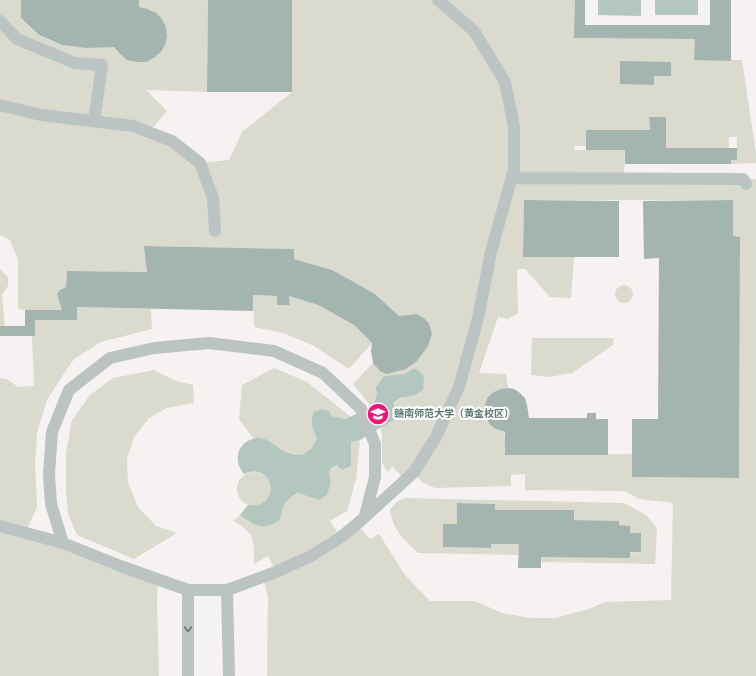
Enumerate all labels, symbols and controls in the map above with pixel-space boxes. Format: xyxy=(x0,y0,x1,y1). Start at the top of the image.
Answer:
school or university icon: 赣南师范大学（黄金校区） xyxy=(365,401,391,427)
place label: 赣南师范大学（黄金校区） xyxy=(394,407,514,420)
one-way arrow xyxy=(184,626,192,632)

